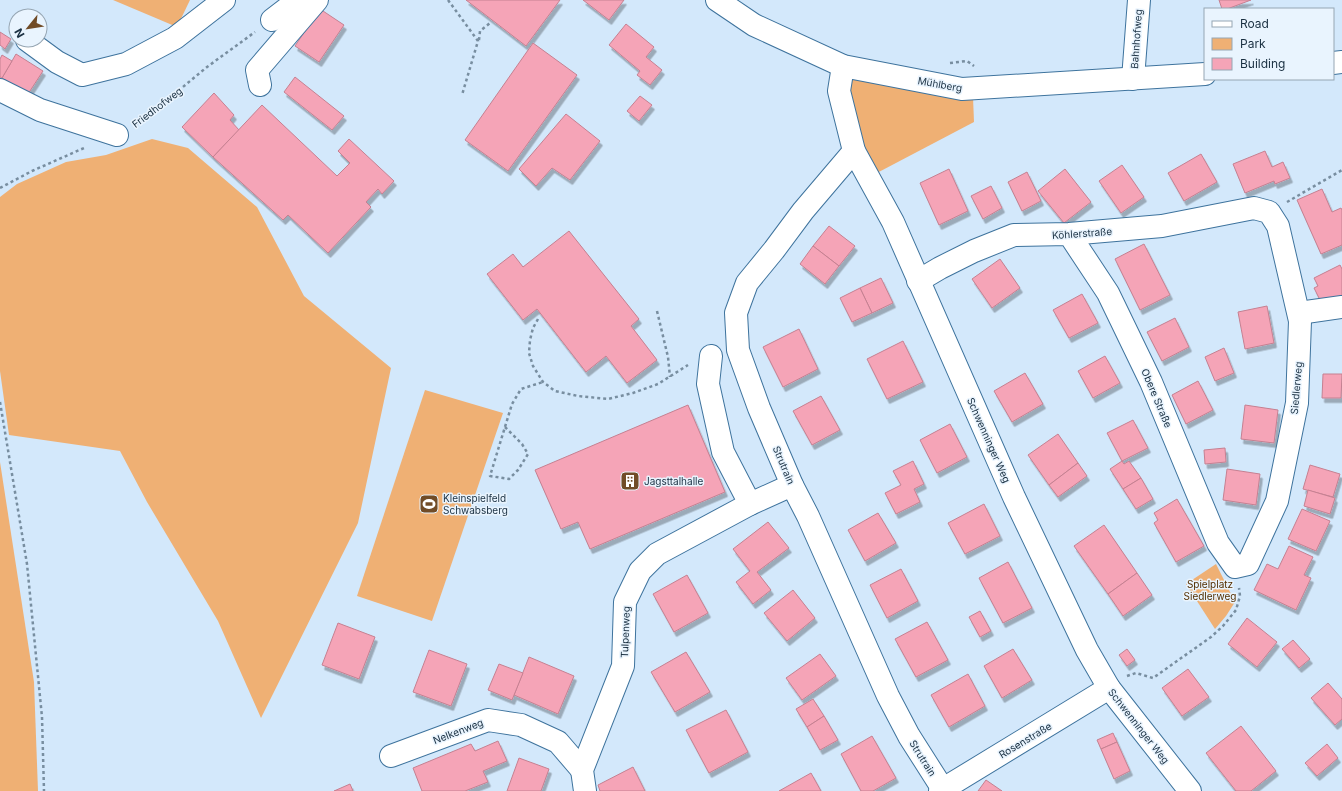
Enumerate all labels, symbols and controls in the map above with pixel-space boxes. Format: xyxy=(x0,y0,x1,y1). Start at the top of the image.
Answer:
north arrow xyxy=(8,8,48,48)
legend xyxy=(1204,8,1334,80)
street label: Bahnhofweg xyxy=(1128,9,1144,69)
text: Road xyxy=(1240,16,1269,31)
text: N xyxy=(11,26,27,40)
text: Park xyxy=(1240,36,1266,51)
text: Building xyxy=(1240,56,1285,71)
street label: Mühlberg xyxy=(917,74,963,94)
street label: Friedhofweg xyxy=(130,84,184,130)
street label: Köhlerstraße xyxy=(1052,225,1113,241)
street label: Siedlerweg xyxy=(1288,361,1304,415)
street label: Obere Straße xyxy=(1139,367,1175,429)
street label: Schwenninger Weg xyxy=(965,396,1013,484)
street label: Strutrain xyxy=(771,444,797,486)
building icon: Jagsttalhalle xyxy=(619,470,641,492)
place label: Jagsttalhalle xyxy=(644,475,703,487)
place label: Kleinspielfeld Schwabsberg xyxy=(443,492,508,516)
sports icon: Kleinspielfeld Schwabsberg xyxy=(418,493,440,515)
park label: Spielplatz Siedlerweg xyxy=(1184,578,1236,602)
street label: Tulpenweg xyxy=(618,606,632,658)
street label: Schwenninger Weg xyxy=(1106,686,1172,766)
street label: Nelkenweg xyxy=(431,716,485,746)
street label: Rosenstraße xyxy=(997,720,1054,760)
street label: Strutrain xyxy=(907,738,939,778)

